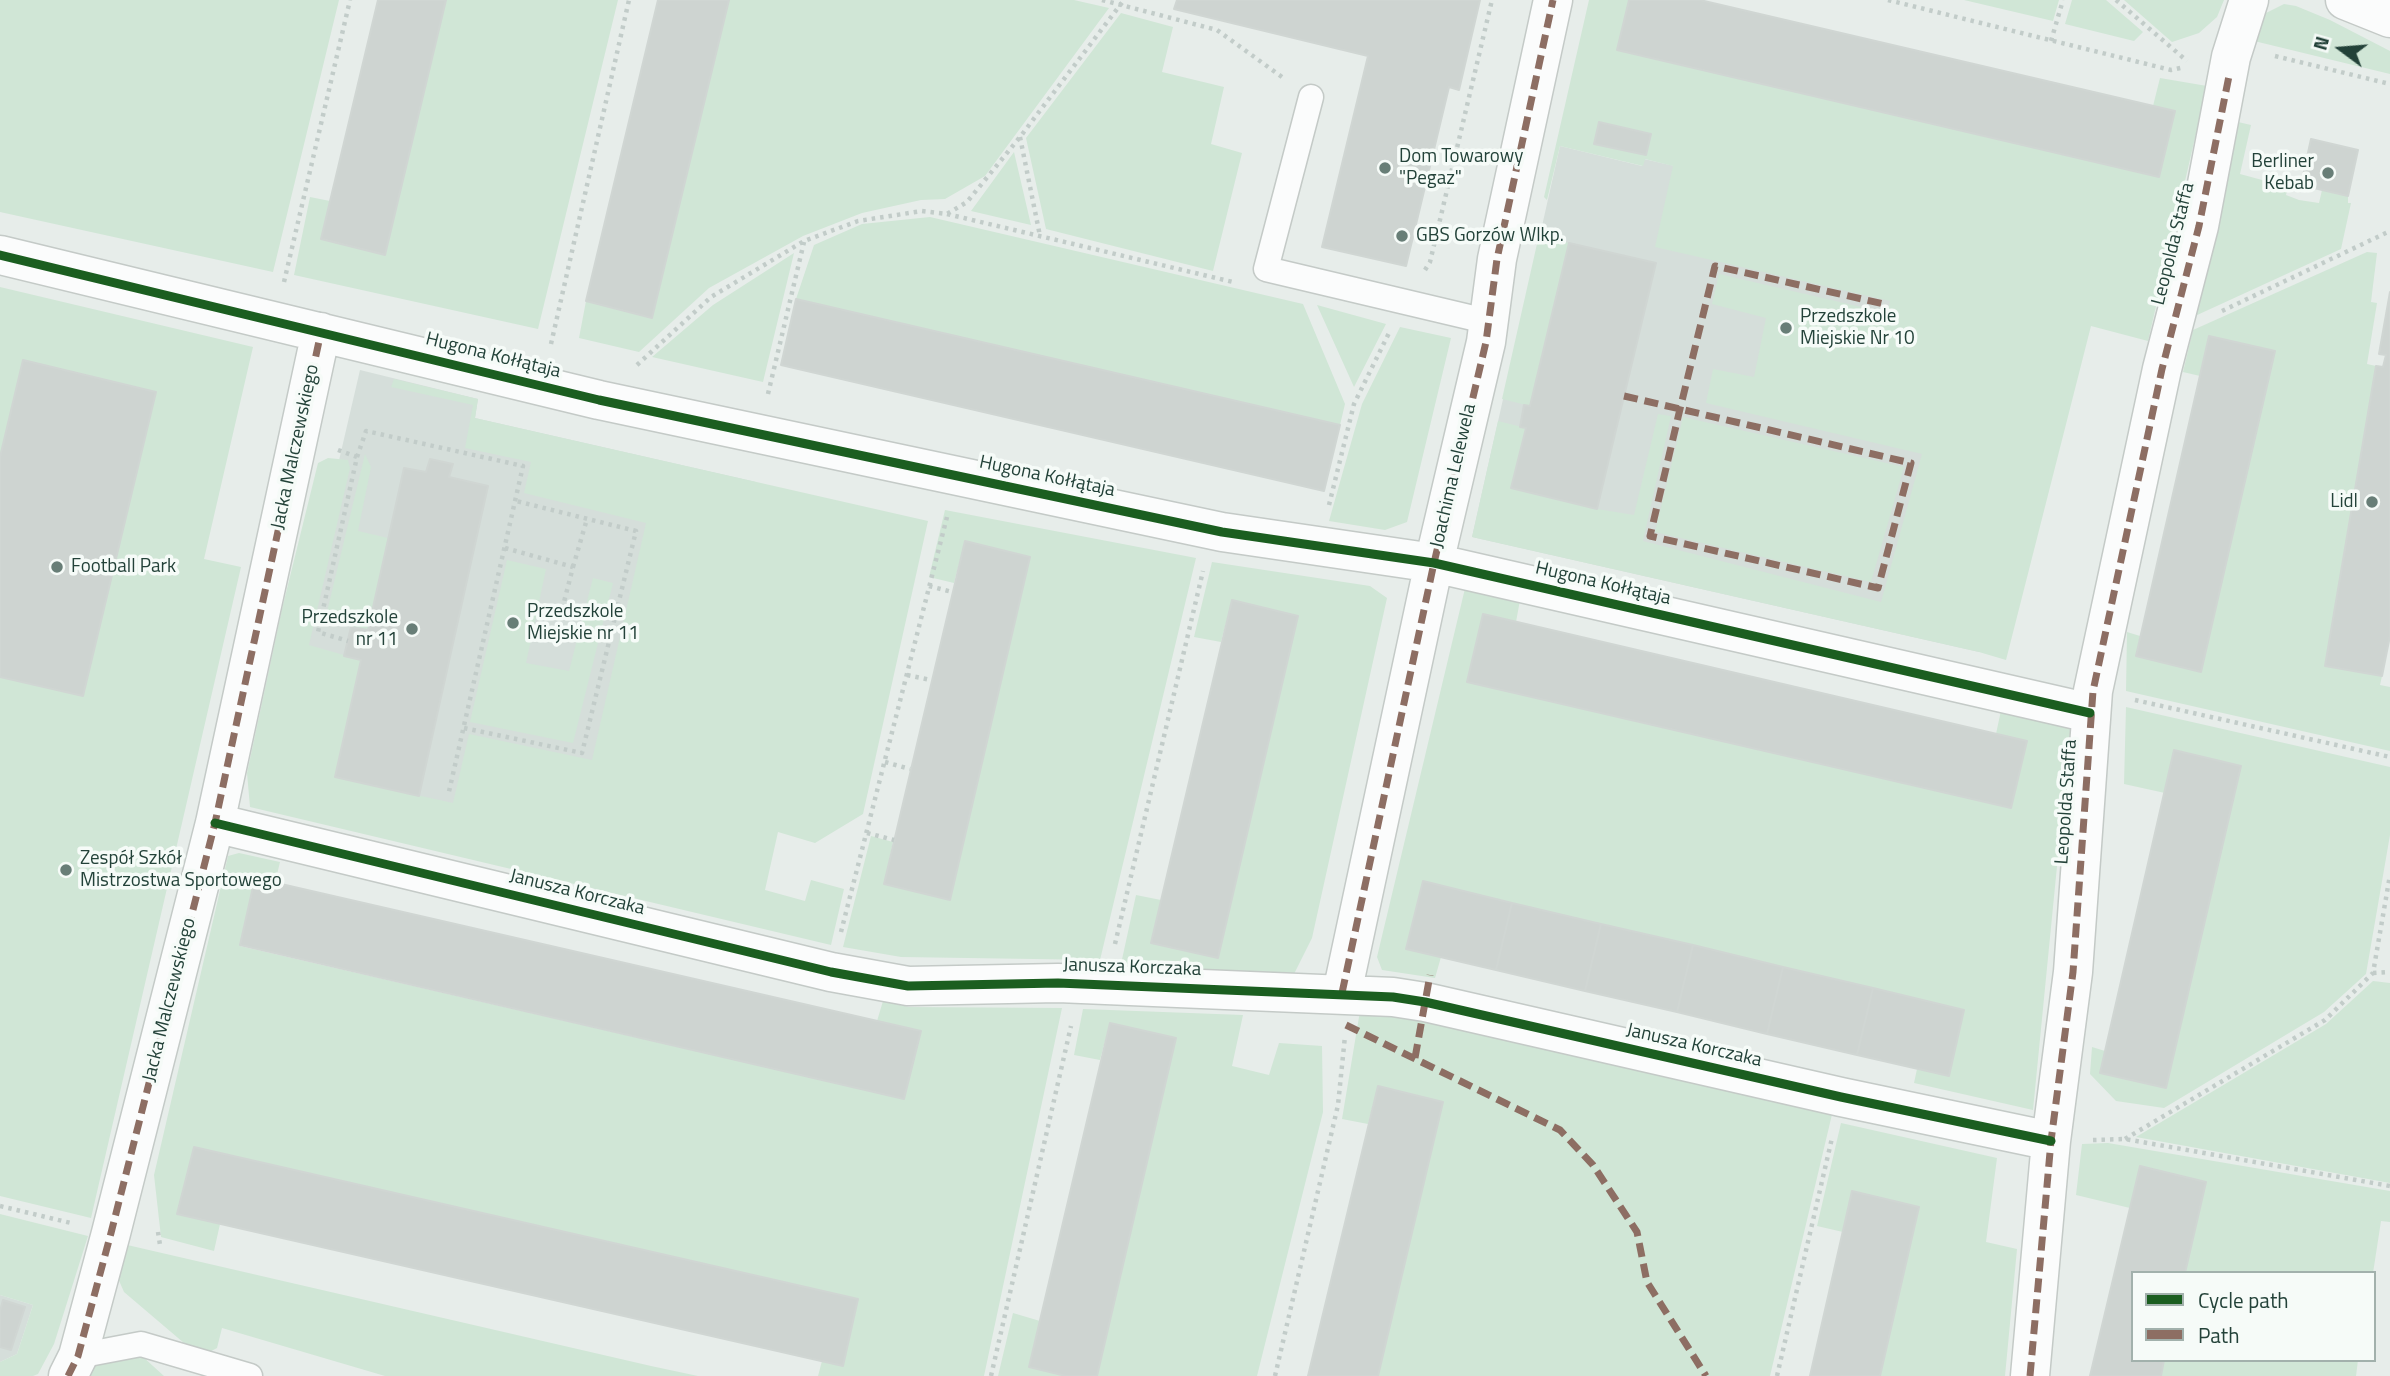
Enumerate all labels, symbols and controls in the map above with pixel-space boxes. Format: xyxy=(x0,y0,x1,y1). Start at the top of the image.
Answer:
north arrow xyxy=(2306,14,2376,84)
text: N xyxy=(2305,33,2336,53)
place label: Dom Towarowy "Pegaz" xyxy=(1399,146,1523,190)
place label: Berliner Kebab xyxy=(2251,151,2314,195)
marker: Dom Towarowy "Pegaz" xyxy=(1377,160,1393,176)
marker: Berliner Kebab xyxy=(2320,165,2336,181)
street label: Leopolda Staffa xyxy=(2148,180,2200,308)
place label: GBS Gorzów Wlkp. xyxy=(1416,225,1564,247)
marker: GBS Gorzów Wlkp. xyxy=(1394,228,1410,244)
place label: Przedszkole Miejskie Nr 10 xyxy=(1800,306,1915,350)
marker: Przedszkole Miejskie Nr 10 xyxy=(1778,320,1794,336)
street label: Hugona Kołłątaja xyxy=(423,328,563,384)
street label: Jacka Malczewskiego xyxy=(267,362,325,532)
street label: Joachima Lelewela xyxy=(1426,402,1482,550)
street label: Hugona Kołłątaja xyxy=(977,451,1117,503)
place label: Lidl xyxy=(2330,491,2358,513)
marker: Lidl xyxy=(2364,494,2380,510)
place label: Football Park xyxy=(71,556,176,578)
street label: Hugona Kołłątaja xyxy=(1533,557,1673,611)
marker: Football Park xyxy=(49,559,65,575)
place label: Przedszkole Miejskie nr 11 xyxy=(527,601,639,645)
place label: Przedszkole nr 11 xyxy=(302,607,398,651)
marker: Przedszkole Miejskie nr 11 xyxy=(505,615,521,631)
marker: Przedszkole nr 11 xyxy=(404,621,420,637)
street label: Leopolda Staffa xyxy=(2051,739,2083,865)
place label: Zespół Szkół Mistrzostwa Sportowego xyxy=(80,848,282,892)
marker: Zespół Szkół Mistrzostwa Sportowego xyxy=(58,862,74,878)
street label: Janusza Korczaka xyxy=(507,865,647,921)
street label: Jacka Malczewskiego xyxy=(139,916,201,1084)
street label: Janusza Korczaka xyxy=(1062,954,1202,982)
street label: Janusza Korczaka xyxy=(1624,1019,1764,1073)
legend xyxy=(2131,1271,2376,1362)
text: Cycle path xyxy=(2198,1284,2289,1316)
text: Path xyxy=(2198,1319,2240,1351)

